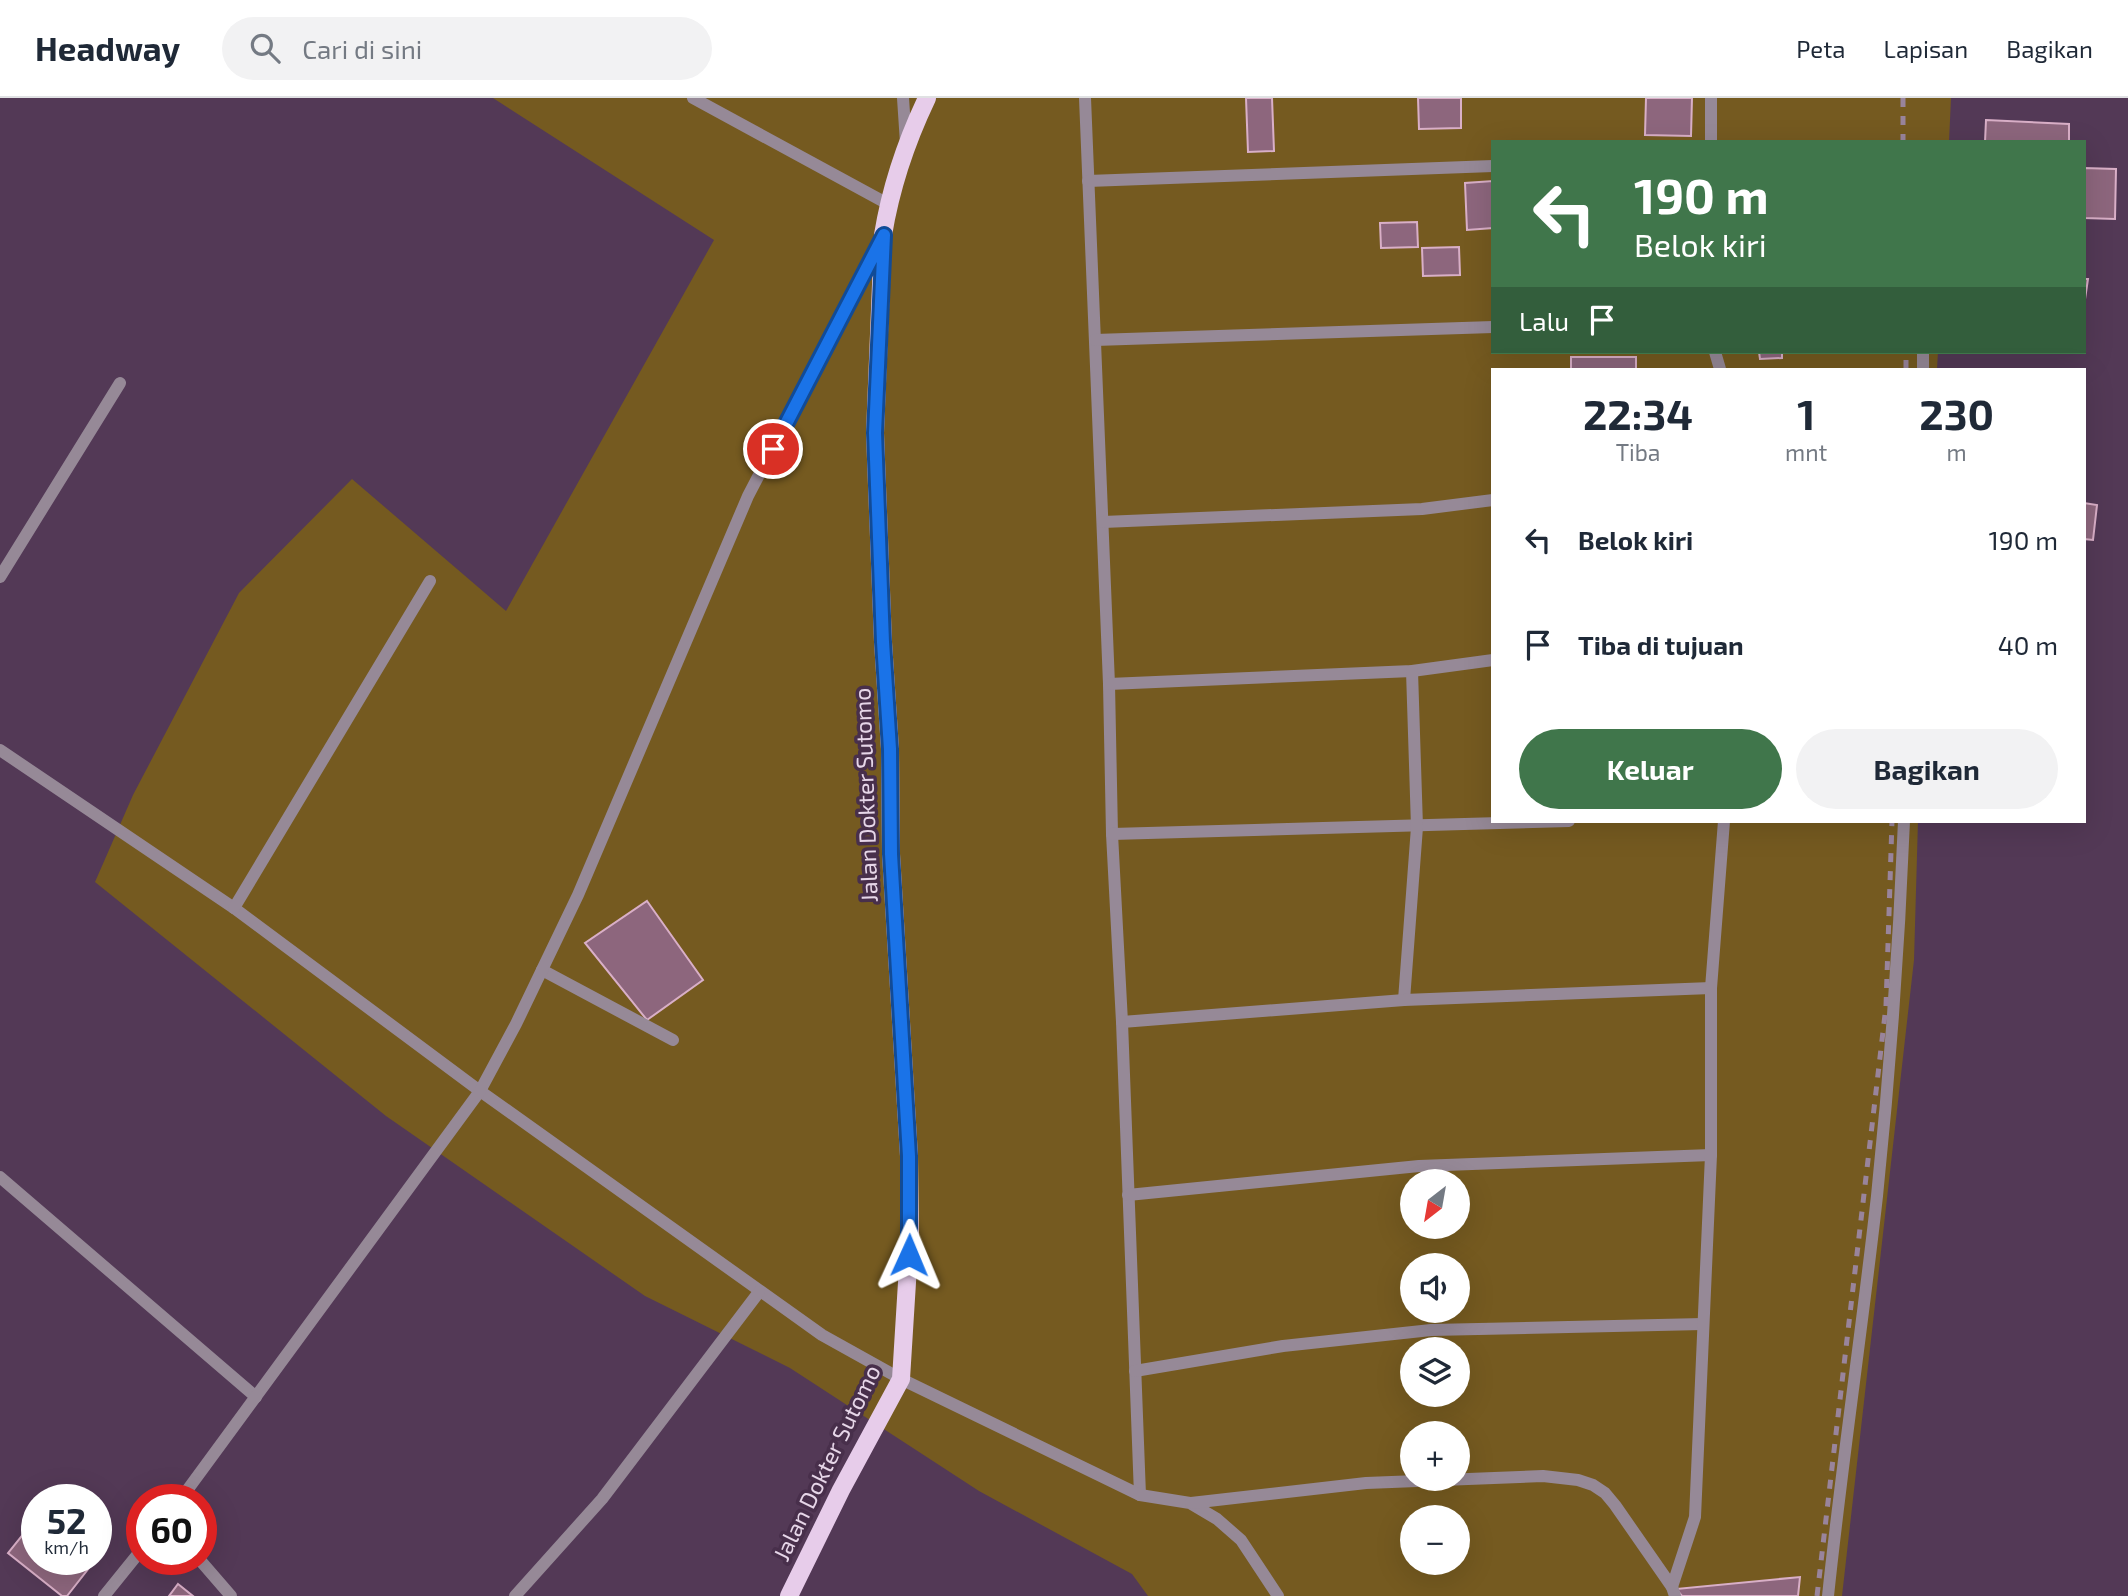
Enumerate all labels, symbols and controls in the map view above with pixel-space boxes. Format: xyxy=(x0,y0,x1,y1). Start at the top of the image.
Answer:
search box xyxy=(222,17,712,80)
text: Headway xyxy=(35,28,180,68)
icon: search xyxy=(246,29,284,67)
text: Cari di sini xyxy=(302,33,422,64)
text: Peta xyxy=(1796,34,1846,63)
text: Lapisan xyxy=(1884,34,1968,63)
text: Bagikan xyxy=(2006,34,2093,63)
text: 190 m xyxy=(1634,165,1769,224)
icon: left xyxy=(1519,168,1610,259)
text: Belok kiri xyxy=(1634,225,1767,263)
icon: arrive xyxy=(1583,301,1621,339)
text: Lalu xyxy=(1519,305,1569,336)
text: 22:34 xyxy=(1583,388,1693,438)
text: 1 xyxy=(1797,388,1815,438)
text: 230 xyxy=(1919,388,1994,438)
pin xyxy=(743,419,803,479)
icon: arrive xyxy=(754,430,792,468)
text: Tiba xyxy=(1616,438,1660,466)
text: mnt xyxy=(1785,438,1827,466)
text: m xyxy=(1947,438,1967,466)
icon: left xyxy=(1519,521,1557,559)
text: Belok kiri xyxy=(1578,524,1693,555)
text: 190 m xyxy=(1989,524,2058,555)
icon: arrive xyxy=(1519,626,1557,664)
text: Tiba di tujuan xyxy=(1578,629,1744,660)
text: 40 m xyxy=(1998,629,2058,660)
street label: Jalan Dokter Sutomo xyxy=(847,687,883,903)
button: Keluar xyxy=(1519,729,1782,809)
button: Bagikan xyxy=(1796,729,2058,809)
north arrow xyxy=(1400,1169,1470,1239)
map controls xyxy=(1400,1169,1470,1575)
position arrow xyxy=(872,1218,946,1292)
button: sound xyxy=(1400,1253,1470,1323)
button: layers xyxy=(1400,1337,1470,1407)
street label: Jalan Dokter Sutomo xyxy=(767,1360,886,1565)
button: + xyxy=(1400,1421,1470,1491)
speed limit sign: 60 xyxy=(126,1484,217,1575)
text: 52 xyxy=(47,1499,86,1541)
button: − xyxy=(1400,1505,1470,1575)
text: km/h xyxy=(44,1536,89,1558)

